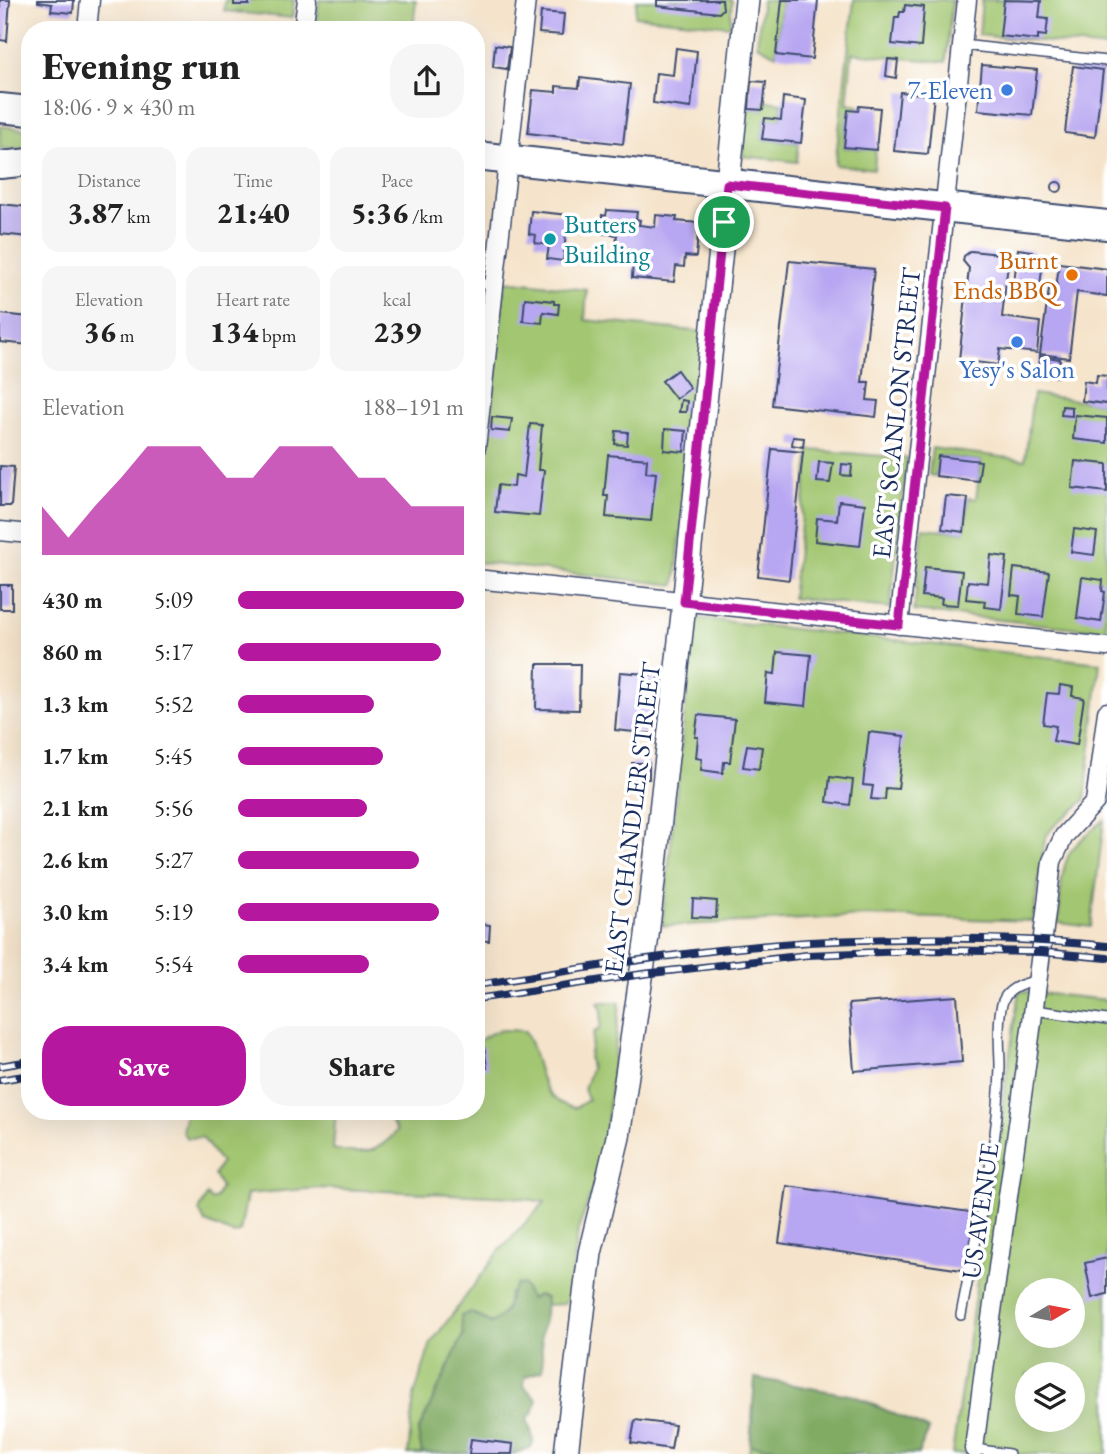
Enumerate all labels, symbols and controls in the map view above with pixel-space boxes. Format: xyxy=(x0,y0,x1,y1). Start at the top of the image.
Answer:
text: Evening run xyxy=(42,41,240,90)
button: share xyxy=(390,44,464,118)
place label: 7-Eleven xyxy=(908,73,993,107)
marker: 7-Eleven xyxy=(999,82,1015,98)
text: 18:06 · 9 × 430 m xyxy=(42,92,195,122)
text: Distance xyxy=(77,168,141,193)
text: Time xyxy=(233,168,273,193)
text: Pace xyxy=(381,168,413,193)
pin xyxy=(694,192,754,252)
text: 3.87 xyxy=(67,193,123,232)
text: 21:40 xyxy=(216,193,290,232)
text: 5:36 xyxy=(351,193,408,232)
icon: arrive xyxy=(705,203,743,241)
text: km xyxy=(123,204,151,229)
text: /km xyxy=(408,204,443,229)
place label: Butters Building xyxy=(564,207,651,271)
marker: Butters Building xyxy=(542,231,558,247)
place label: Burnt Ends BBQ xyxy=(952,243,1061,307)
street label: EAST SCANLON STREET xyxy=(864,265,928,560)
marker: Burnt Ends BBQ xyxy=(1064,267,1080,283)
text: Elevation xyxy=(75,287,143,312)
text: Heart rate xyxy=(216,287,290,312)
text: kcal xyxy=(383,287,411,312)
text: 36 xyxy=(84,312,116,351)
text: 134 xyxy=(210,312,258,351)
text: 239 xyxy=(373,312,421,351)
text: m xyxy=(116,323,135,348)
text: bpm xyxy=(258,323,296,348)
marker: Yesy's Salon xyxy=(1009,334,1025,350)
place label: Yesy's Salon xyxy=(959,352,1075,386)
text: Elevation xyxy=(42,392,125,422)
text: 188–191 m xyxy=(363,392,464,422)
text: 430 m xyxy=(42,585,103,615)
text: 5:09 xyxy=(154,585,193,615)
text: 860 m xyxy=(42,637,103,667)
text: 5:17 xyxy=(154,637,193,667)
street label: EAST CHANDLER STREET xyxy=(596,660,668,976)
text: 1.3 km xyxy=(42,689,109,719)
text: 5:52 xyxy=(154,689,193,719)
text: 1.7 km xyxy=(42,741,109,771)
text: 5:45 xyxy=(154,741,193,771)
text: 2.1 km xyxy=(42,793,109,823)
text: 5:56 xyxy=(154,793,193,823)
text: 2.6 km xyxy=(42,845,109,875)
text: 5:27 xyxy=(154,845,193,875)
text: 3.0 km xyxy=(42,897,109,927)
text: 5:19 xyxy=(154,897,193,927)
text: 3.4 km xyxy=(42,949,109,979)
text: 5:54 xyxy=(154,949,193,979)
button: Save xyxy=(42,1026,246,1106)
button: Share xyxy=(260,1026,464,1106)
street label: US AVENUE xyxy=(954,1140,1006,1281)
north arrow xyxy=(1015,1278,1085,1348)
map controls xyxy=(1015,1278,1085,1432)
button: layers xyxy=(1015,1362,1085,1432)

